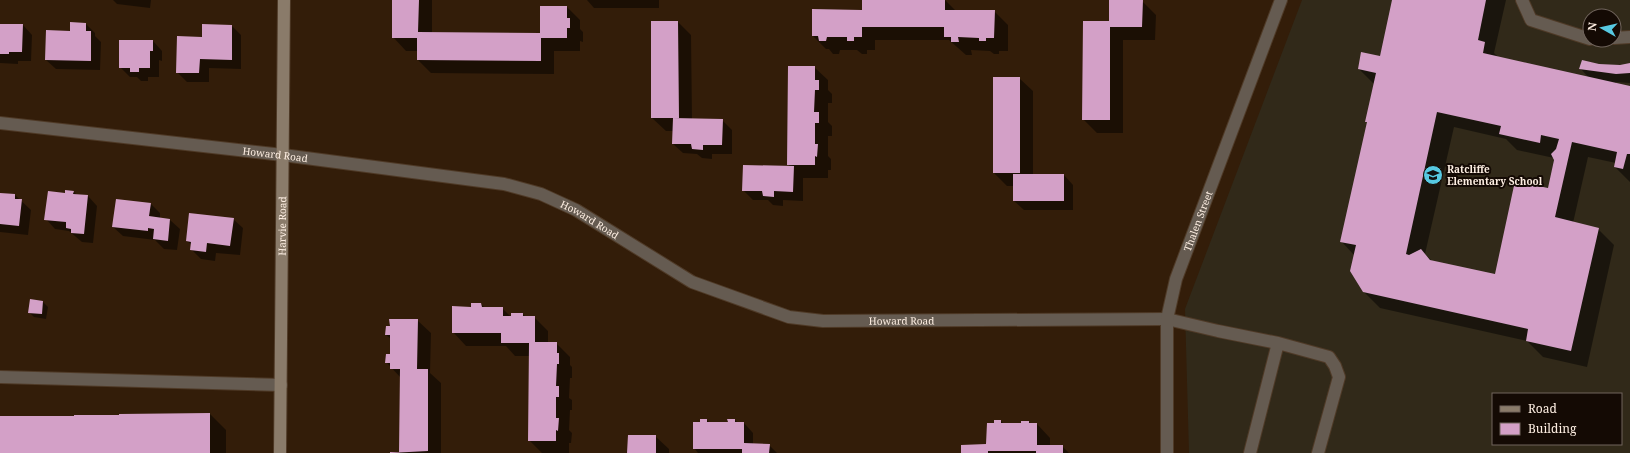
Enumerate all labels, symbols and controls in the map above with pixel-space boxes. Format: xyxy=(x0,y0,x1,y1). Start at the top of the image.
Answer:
north arrow xyxy=(1582,8,1622,48)
text: N xyxy=(1584,21,1600,32)
street label: Howard Road xyxy=(242,143,309,165)
place label: Ratcliffe Elementary School xyxy=(1447,162,1543,188)
school or university icon: Ratcliffe Elementary School xyxy=(1422,164,1444,186)
street label: Thalen Street xyxy=(1180,188,1216,253)
street label: Harvie Road xyxy=(275,196,289,256)
street label: Howard Road xyxy=(558,197,622,242)
street label: Howard Road xyxy=(869,313,934,328)
legend xyxy=(1492,393,1622,445)
text: Road xyxy=(1528,400,1558,417)
text: Building xyxy=(1528,420,1577,437)

